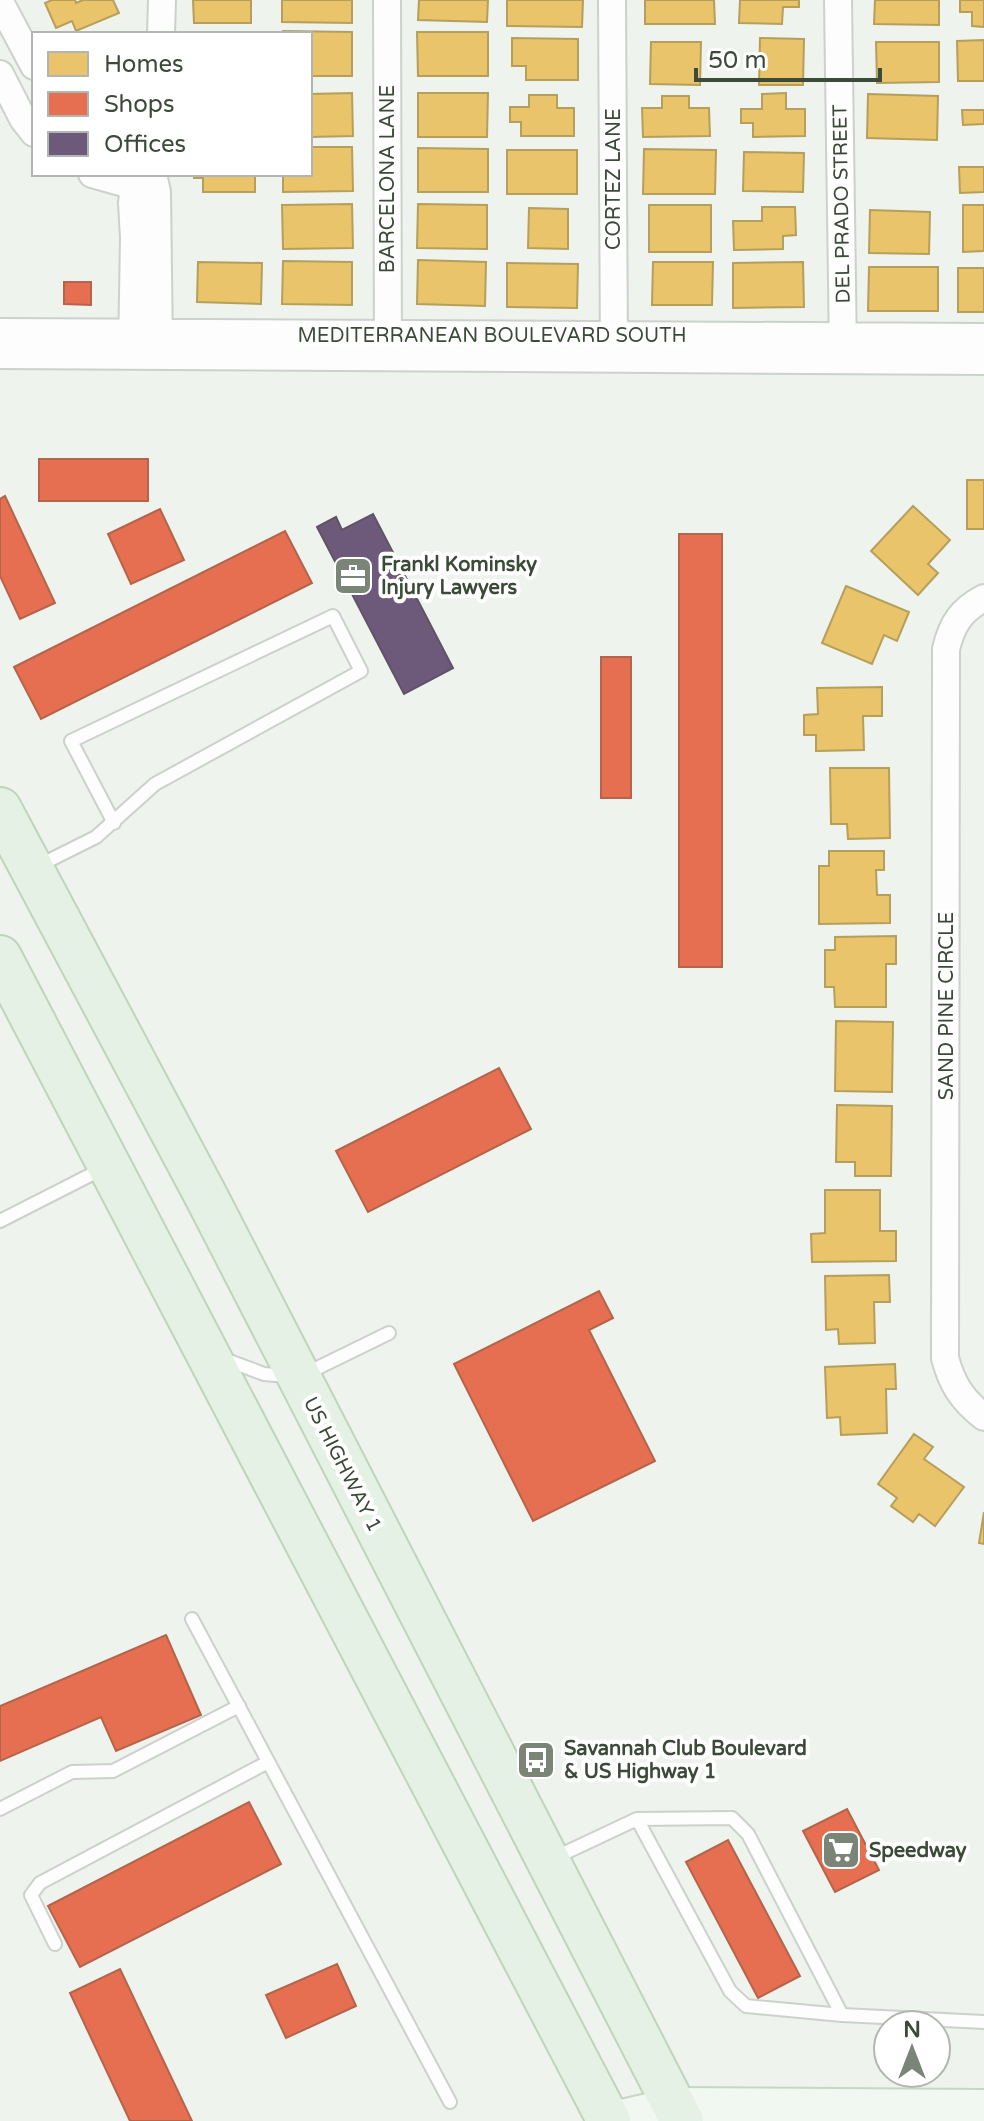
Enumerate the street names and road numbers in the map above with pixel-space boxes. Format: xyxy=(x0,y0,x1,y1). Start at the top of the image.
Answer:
street label: BARCELONA LANE xyxy=(376,85,400,273)
street label: DEL PRADO STREET xyxy=(828,104,856,304)
street label: CORTEZ LANE xyxy=(602,108,626,250)
street label: MEDITERRANEAN BOULEVARD SOUTH xyxy=(297,324,687,348)
street label: SAND PINE CIRCLE xyxy=(935,912,959,1100)
street label: US HIGHWAY 1 xyxy=(298,1393,386,1536)

